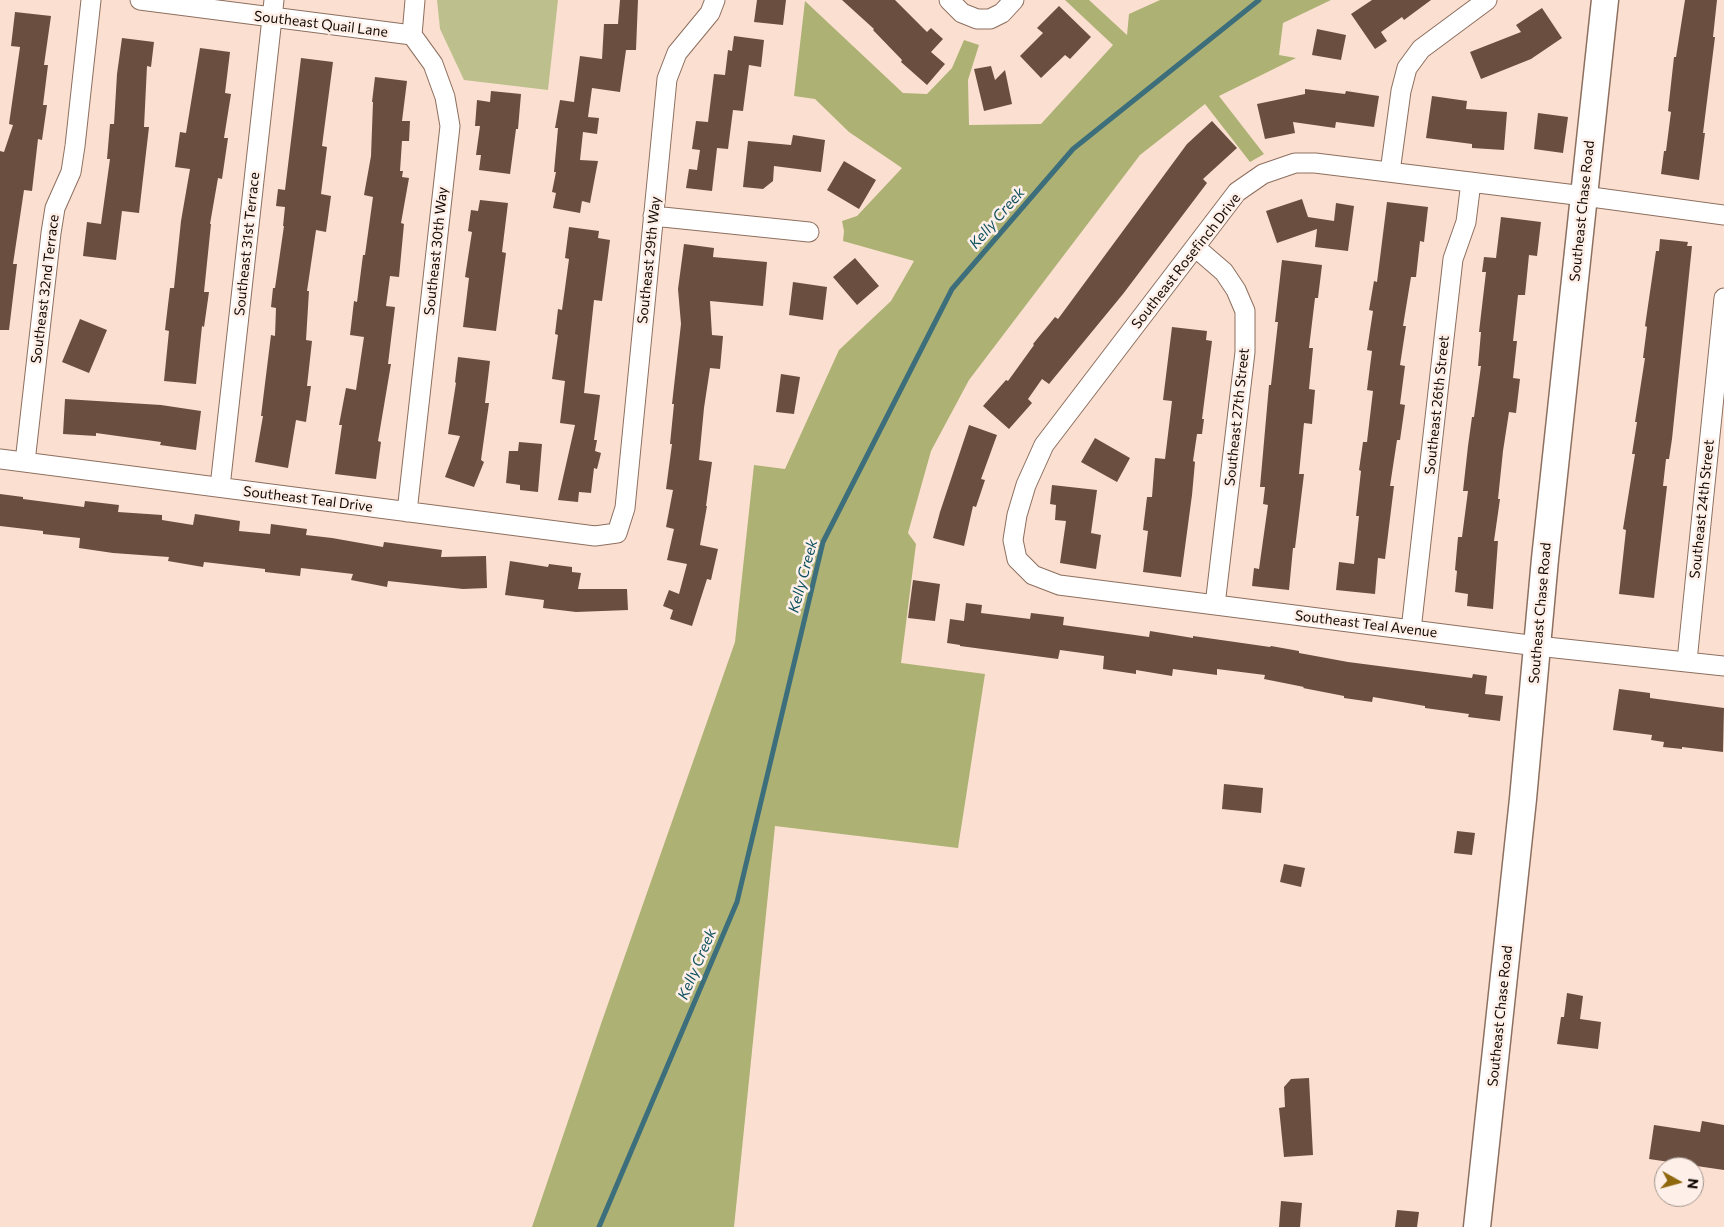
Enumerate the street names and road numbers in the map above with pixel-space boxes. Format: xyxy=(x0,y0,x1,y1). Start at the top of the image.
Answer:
street label: Southeast Quail Lane xyxy=(253,7,389,41)
street label: Southeast Chase Road xyxy=(1566,140,1598,282)
street label: Southeast 31st Terrace xyxy=(231,171,263,317)
street label: Southeast 30th Way xyxy=(421,186,451,316)
street label: Southeast Rosefinch Drive xyxy=(1128,190,1244,332)
street label: Southeast 29th Way xyxy=(634,195,664,325)
street label: Southeast 32nd Terrace xyxy=(28,214,62,364)
street label: Southeast 26th Street xyxy=(1421,335,1453,475)
street label: Southeast 27th Street xyxy=(1221,347,1253,487)
street label: Southeast 24th Street xyxy=(1686,439,1718,579)
street label: Southeast Teal Drive xyxy=(242,483,374,515)
street label: Southeast Chase Road xyxy=(1525,542,1555,684)
street label: Southeast Teal Avenue xyxy=(1294,607,1438,641)
street label: Southeast Chase Road xyxy=(1484,945,1516,1087)

